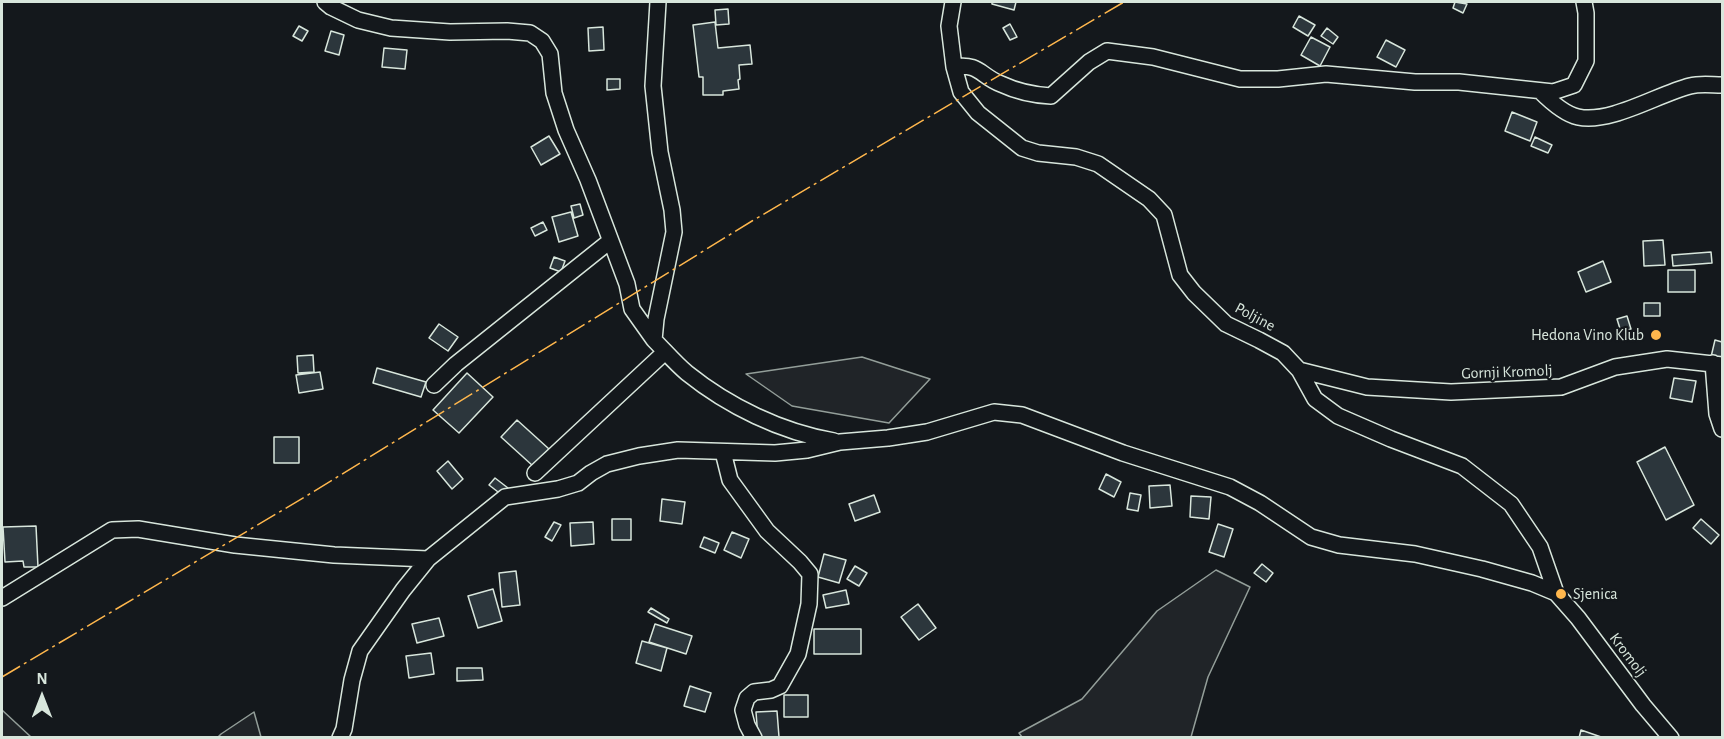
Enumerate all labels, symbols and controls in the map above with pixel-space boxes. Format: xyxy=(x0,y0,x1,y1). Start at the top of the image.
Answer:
street label: Poljine xyxy=(1231,298,1279,336)
place label: Hedona Vino Klub xyxy=(1531,325,1644,345)
marker: Hedona Vino Klub xyxy=(1649,328,1663,342)
street label: Gornji Kromolj xyxy=(1461,361,1553,383)
place label: Sjenica xyxy=(1573,584,1618,604)
marker: Sjenica xyxy=(1554,587,1568,601)
street label: Kromolj xyxy=(1605,629,1651,681)
north arrow xyxy=(12,667,72,727)
text: N xyxy=(36,671,48,687)

